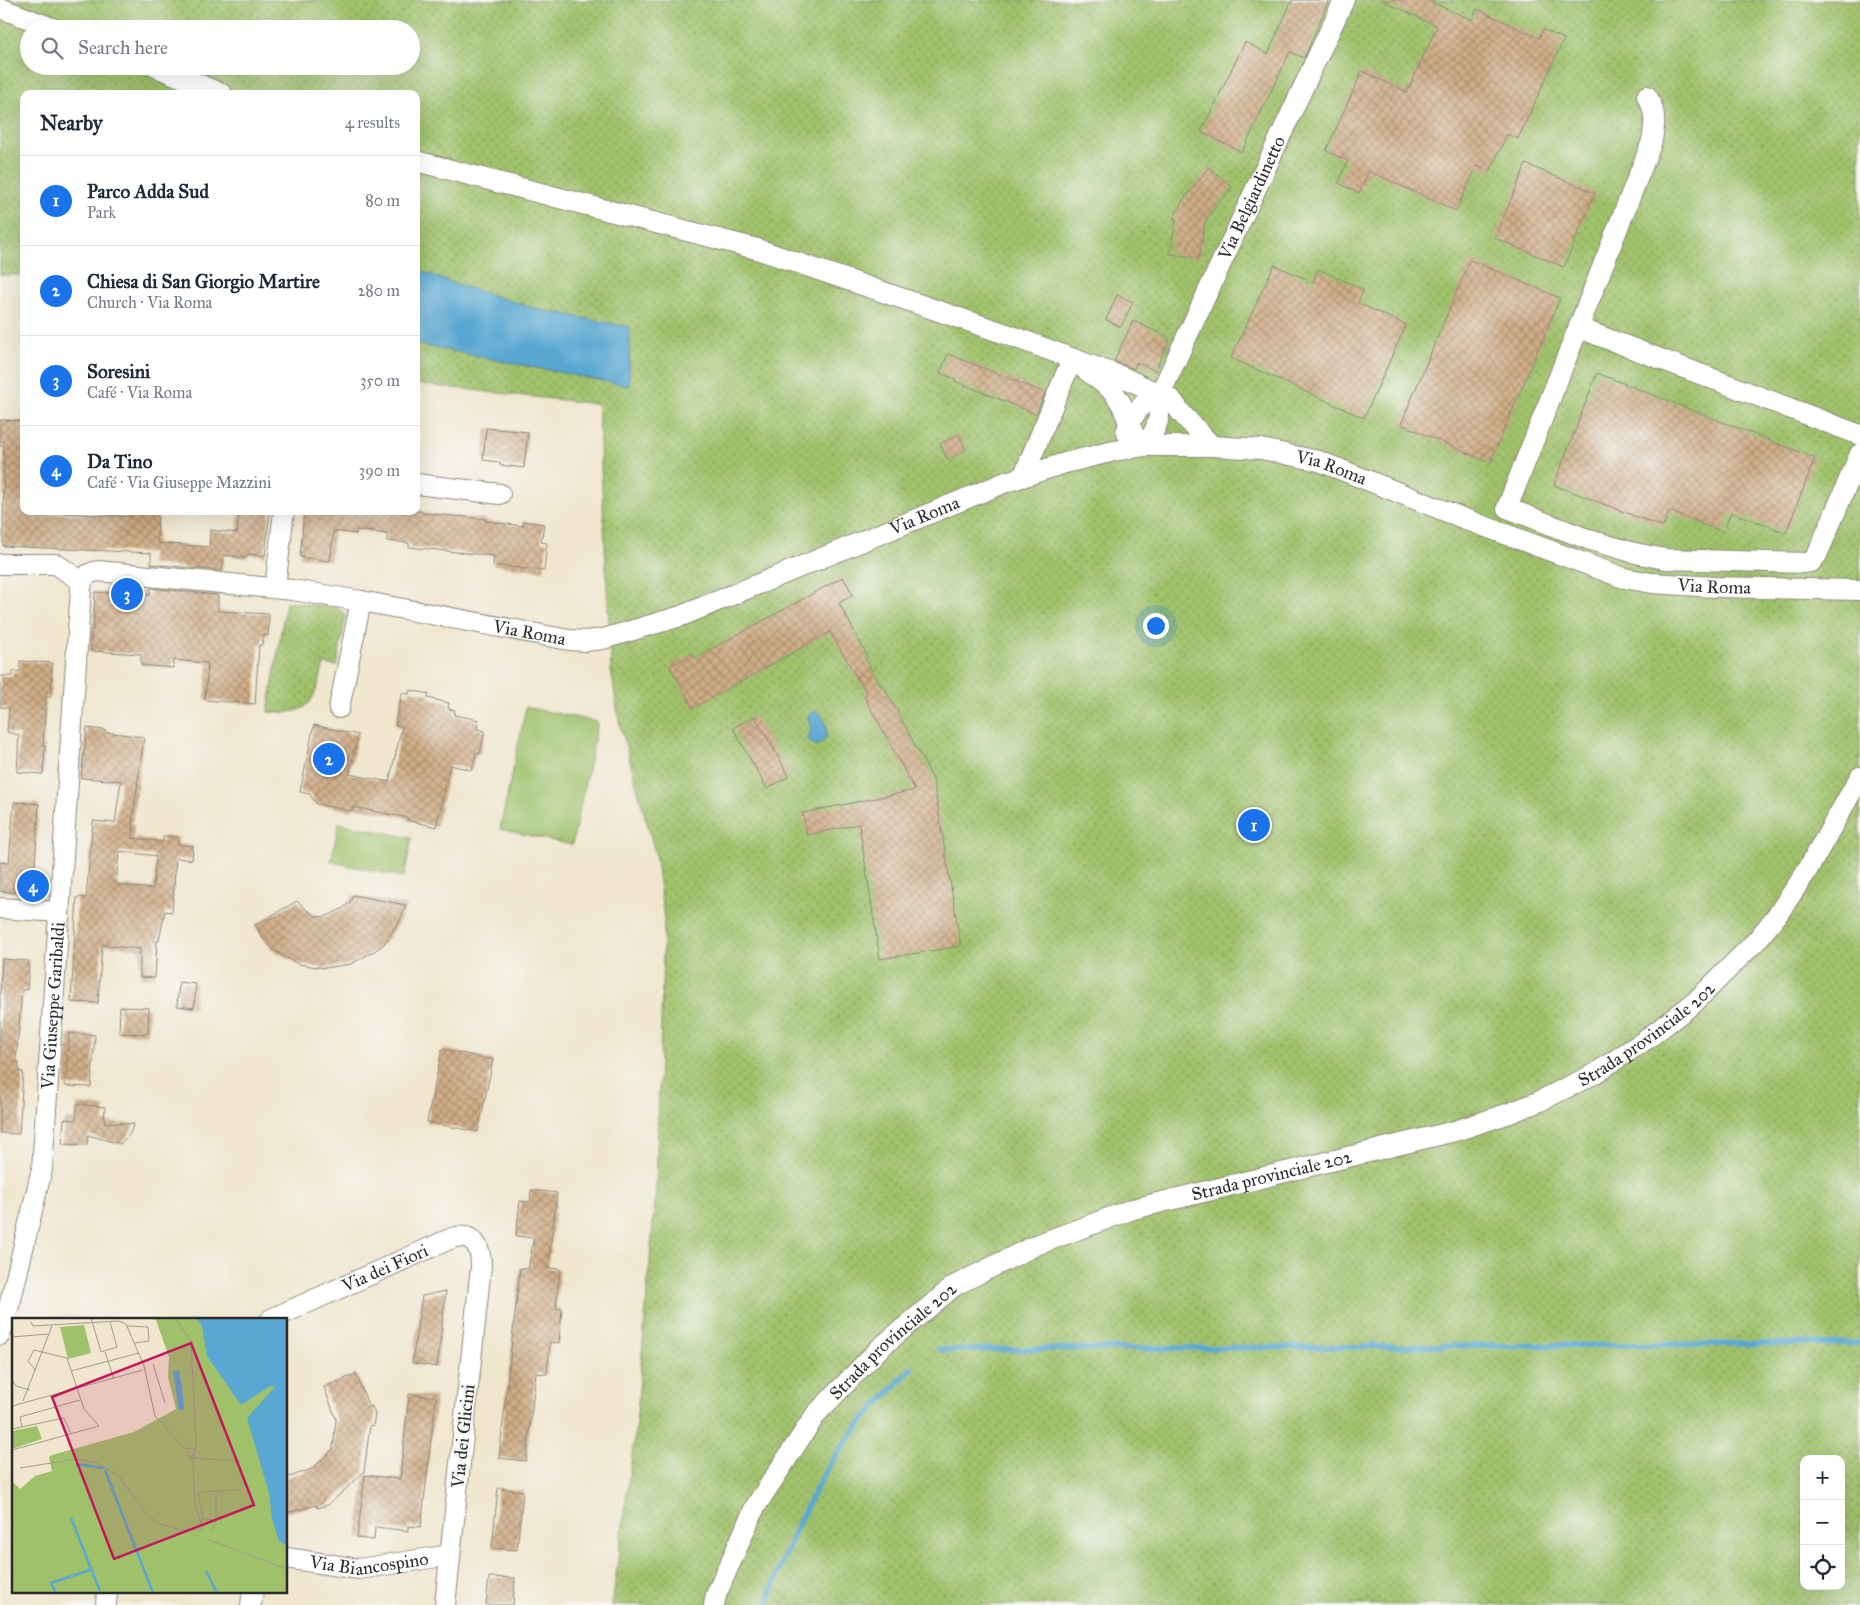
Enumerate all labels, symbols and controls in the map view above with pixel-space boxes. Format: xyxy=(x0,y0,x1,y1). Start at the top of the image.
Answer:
search box xyxy=(20,20,420,75)
icon: search xyxy=(38,34,66,62)
text: Search here xyxy=(78,36,168,59)
text: Nearby xyxy=(40,110,103,136)
text: 4 results xyxy=(345,113,400,132)
street label: Via Belgiardinetto xyxy=(1213,132,1290,264)
text: Parco Adda Sud xyxy=(87,180,209,203)
text: 1 xyxy=(53,191,59,210)
text: 80 m xyxy=(365,191,400,210)
text: Park xyxy=(87,203,116,222)
text: Chiesa di San Giorgio Martire xyxy=(87,270,320,293)
text: 2 xyxy=(52,281,60,300)
text: 280 m xyxy=(357,281,400,300)
text: Church · Via Roma xyxy=(87,293,212,312)
text: Soresini xyxy=(87,360,150,383)
text: 3 xyxy=(53,371,59,390)
text: 350 m xyxy=(360,371,400,390)
text: Café · Via Roma xyxy=(87,383,192,402)
street label: Via Roma xyxy=(1293,445,1370,490)
text: Da Tino xyxy=(87,450,152,473)
text: 4 xyxy=(52,461,60,480)
text: 390 m xyxy=(359,461,400,480)
text: Café · Via Giuseppe Mazzini xyxy=(87,473,271,492)
street label: Via Roma xyxy=(885,491,963,540)
street label: Via Roma xyxy=(1676,574,1752,599)
pin: 3 xyxy=(111,575,143,613)
your location xyxy=(1143,613,1169,639)
street label: Via Roma xyxy=(490,615,568,650)
pin: 2 xyxy=(313,740,345,778)
pin: 1 xyxy=(1238,806,1270,844)
pin: 4 xyxy=(17,867,49,905)
street label: Via Giuseppe Garibaldi xyxy=(36,921,70,1091)
street label: Strada provinciale 202 xyxy=(1574,977,1720,1091)
street label: Strada provinciale 202 xyxy=(1189,1145,1354,1205)
street label: Via dei Fiori xyxy=(338,1239,432,1297)
street label: Strada provinciale 202 xyxy=(825,1277,961,1404)
inset map xyxy=(12,1318,288,1592)
street label: Via dei Glicini xyxy=(446,1383,479,1490)
map controls xyxy=(1800,1455,1845,1590)
button: + xyxy=(1800,1455,1845,1500)
button: − xyxy=(1800,1500,1845,1545)
button: locate xyxy=(1800,1545,1845,1590)
street label: Via Biancospino xyxy=(307,1547,430,1580)

